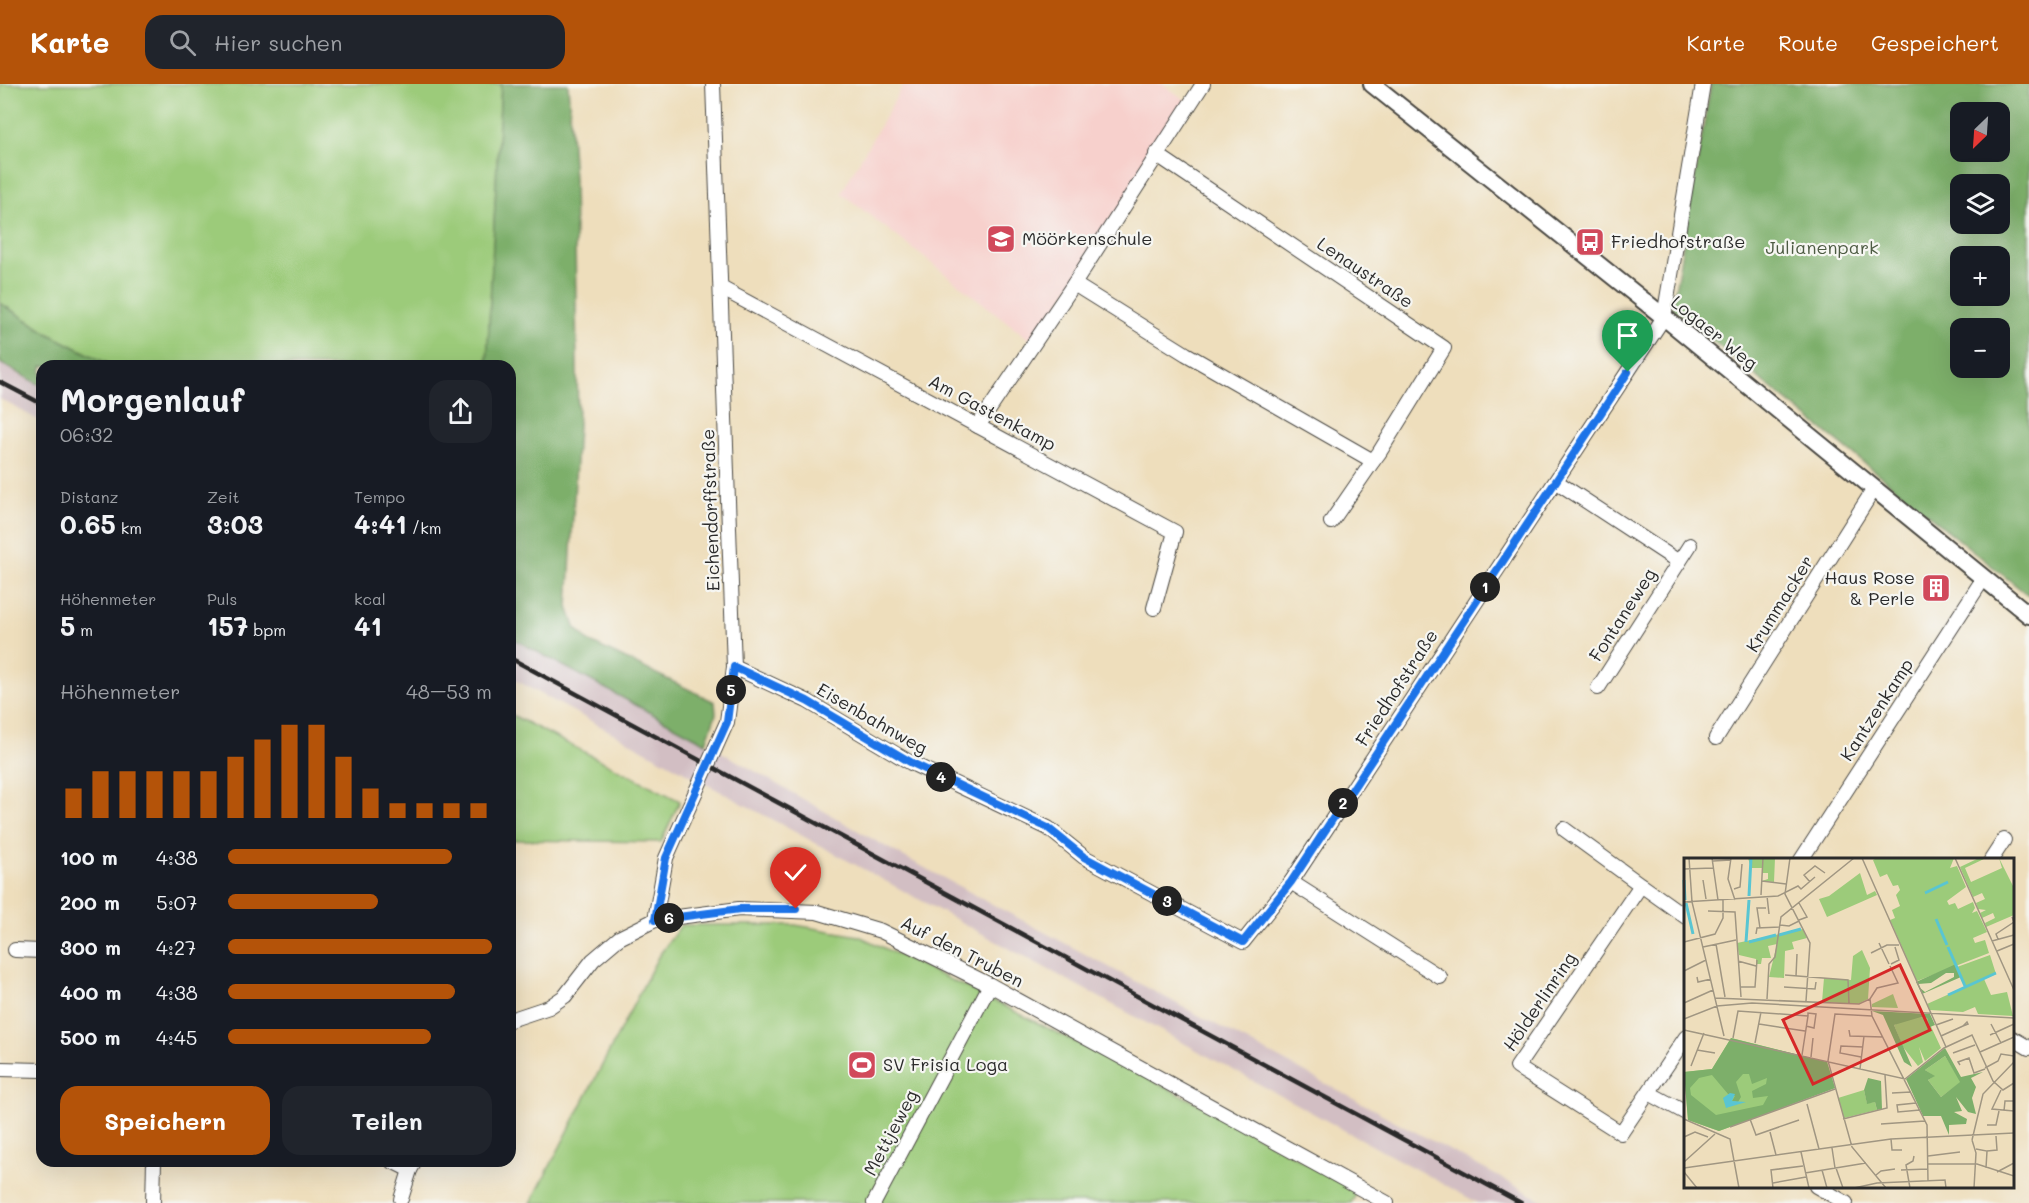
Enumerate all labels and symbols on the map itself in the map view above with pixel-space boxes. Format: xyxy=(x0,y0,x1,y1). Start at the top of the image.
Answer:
north arrow xyxy=(1950,102,2010,162)
school or university icon: Möörkenschule xyxy=(985,223,1017,255)
place label: Möörkenschule xyxy=(1022,226,1152,250)
bus stop icon: Friedhofstraße xyxy=(1574,226,1606,258)
place label: Friedhofstraße xyxy=(1611,229,1745,253)
street label: Lenaustraße xyxy=(1313,231,1418,313)
park label: Julianenpark xyxy=(1766,235,1878,259)
street label: Logaer Weg xyxy=(1666,290,1763,375)
pin xyxy=(1602,310,1653,372)
street label: Am Gastenkamp xyxy=(925,368,1060,456)
street label: Eichendorffstraße xyxy=(695,429,725,592)
street label: Krummacker xyxy=(1740,550,1818,656)
street label: Fontaneweg xyxy=(1583,563,1661,666)
place label: Haus Rose & Perle xyxy=(1824,565,1915,610)
pin: 1 xyxy=(1470,572,1500,602)
building icon: Haus Rose & Perle xyxy=(1920,572,1952,604)
street label: Friedhofstraße xyxy=(1349,625,1443,750)
street label: Kantzenkamp xyxy=(1834,654,1918,765)
pin: 5 xyxy=(716,675,746,705)
street label: Eisenbahnweg xyxy=(813,677,932,760)
pin: 4 xyxy=(926,762,956,792)
pin: 2 xyxy=(1328,788,1358,818)
pin xyxy=(770,847,821,909)
inset map xyxy=(1684,858,2014,1188)
pin: 3 xyxy=(1152,886,1182,916)
pin: 6 xyxy=(654,903,684,933)
street label: Auf den Truben xyxy=(897,910,1028,992)
street label: Hölderlinring xyxy=(1497,947,1581,1056)
sports icon: SV Frisia Loga xyxy=(846,1049,878,1081)
place label: SV Frisia Loga xyxy=(883,1052,1008,1076)
street label: Mettjeweg xyxy=(857,1085,923,1180)

